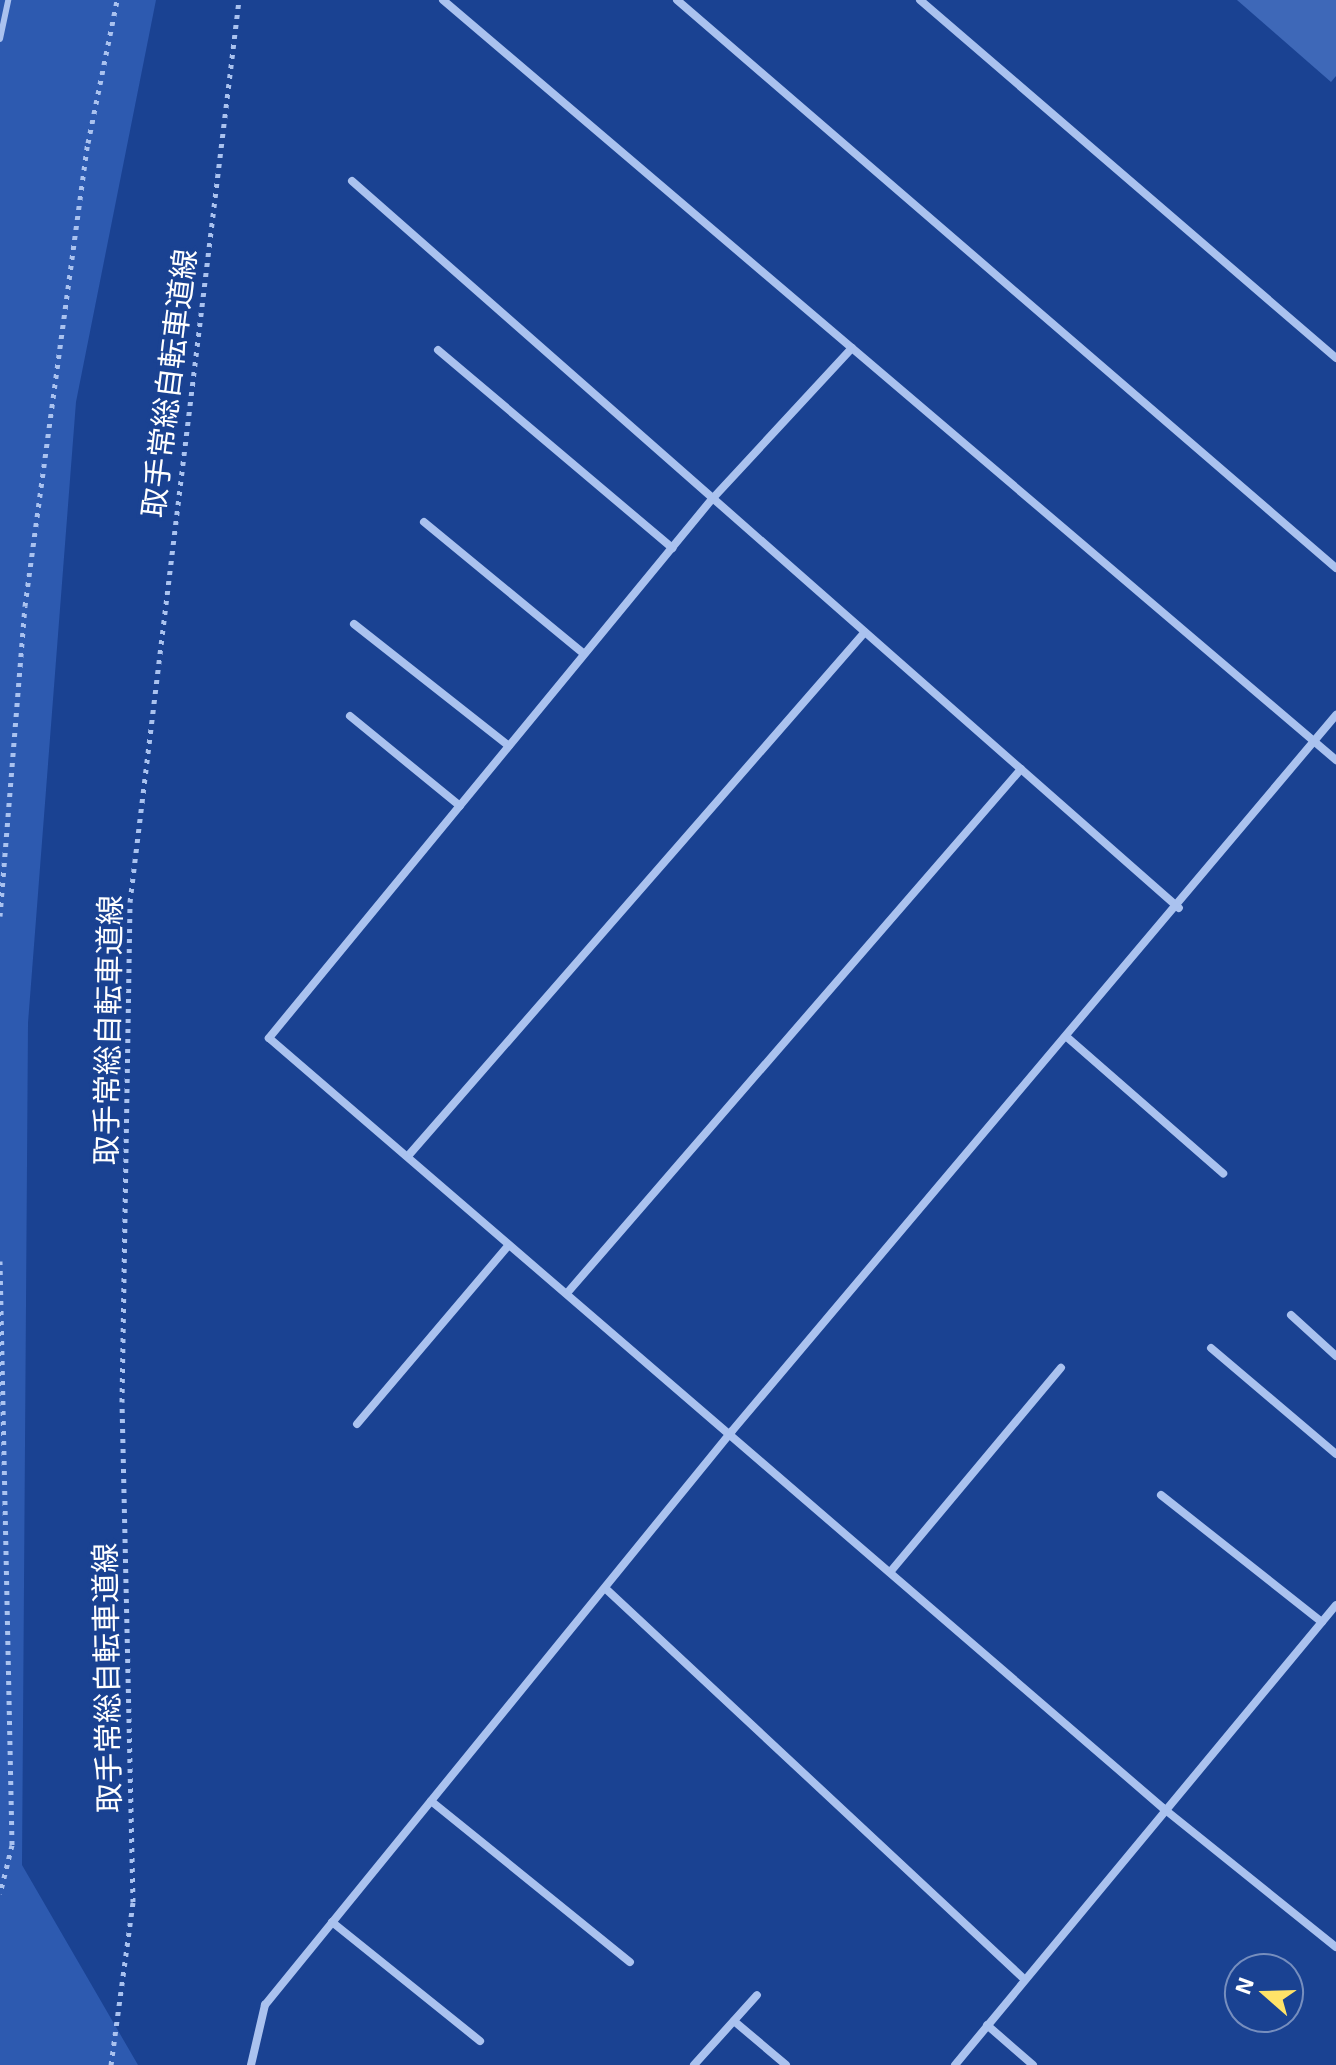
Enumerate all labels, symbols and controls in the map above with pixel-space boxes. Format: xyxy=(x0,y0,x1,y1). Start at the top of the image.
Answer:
street label: 取手常総自転車道線 xyxy=(134,247,202,519)
street label: 取手常総自転車道線 xyxy=(87,895,127,1165)
street label: 取手常総自転車道線 xyxy=(86,1543,126,1813)
north arrow xyxy=(1224,1953,1304,2033)
text: N xyxy=(1228,1974,1258,1997)

